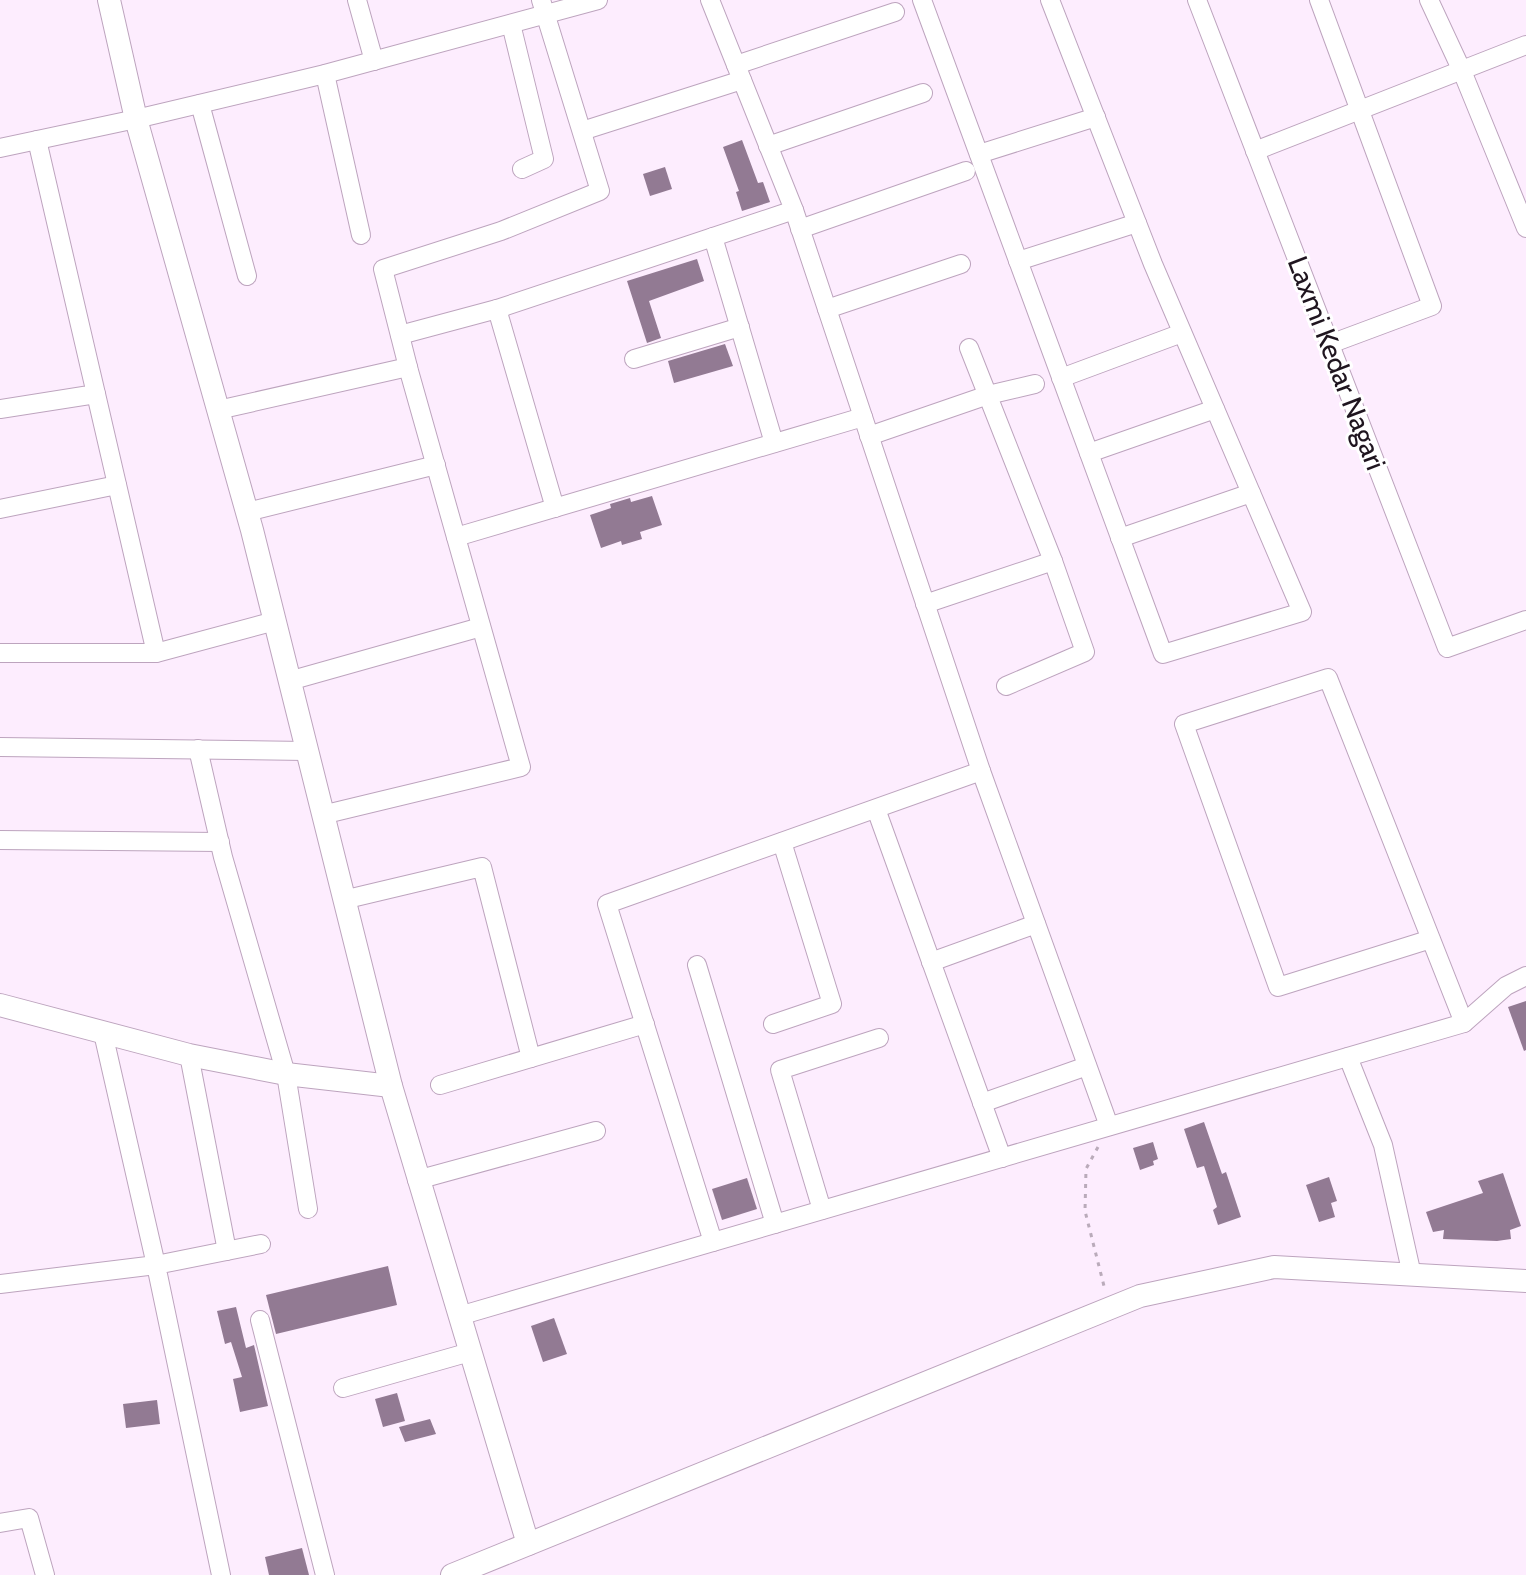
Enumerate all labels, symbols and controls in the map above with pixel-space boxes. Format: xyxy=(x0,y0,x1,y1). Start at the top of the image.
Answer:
street label: Laxmi Kedar Nagari xyxy=(1281,251,1393,475)

